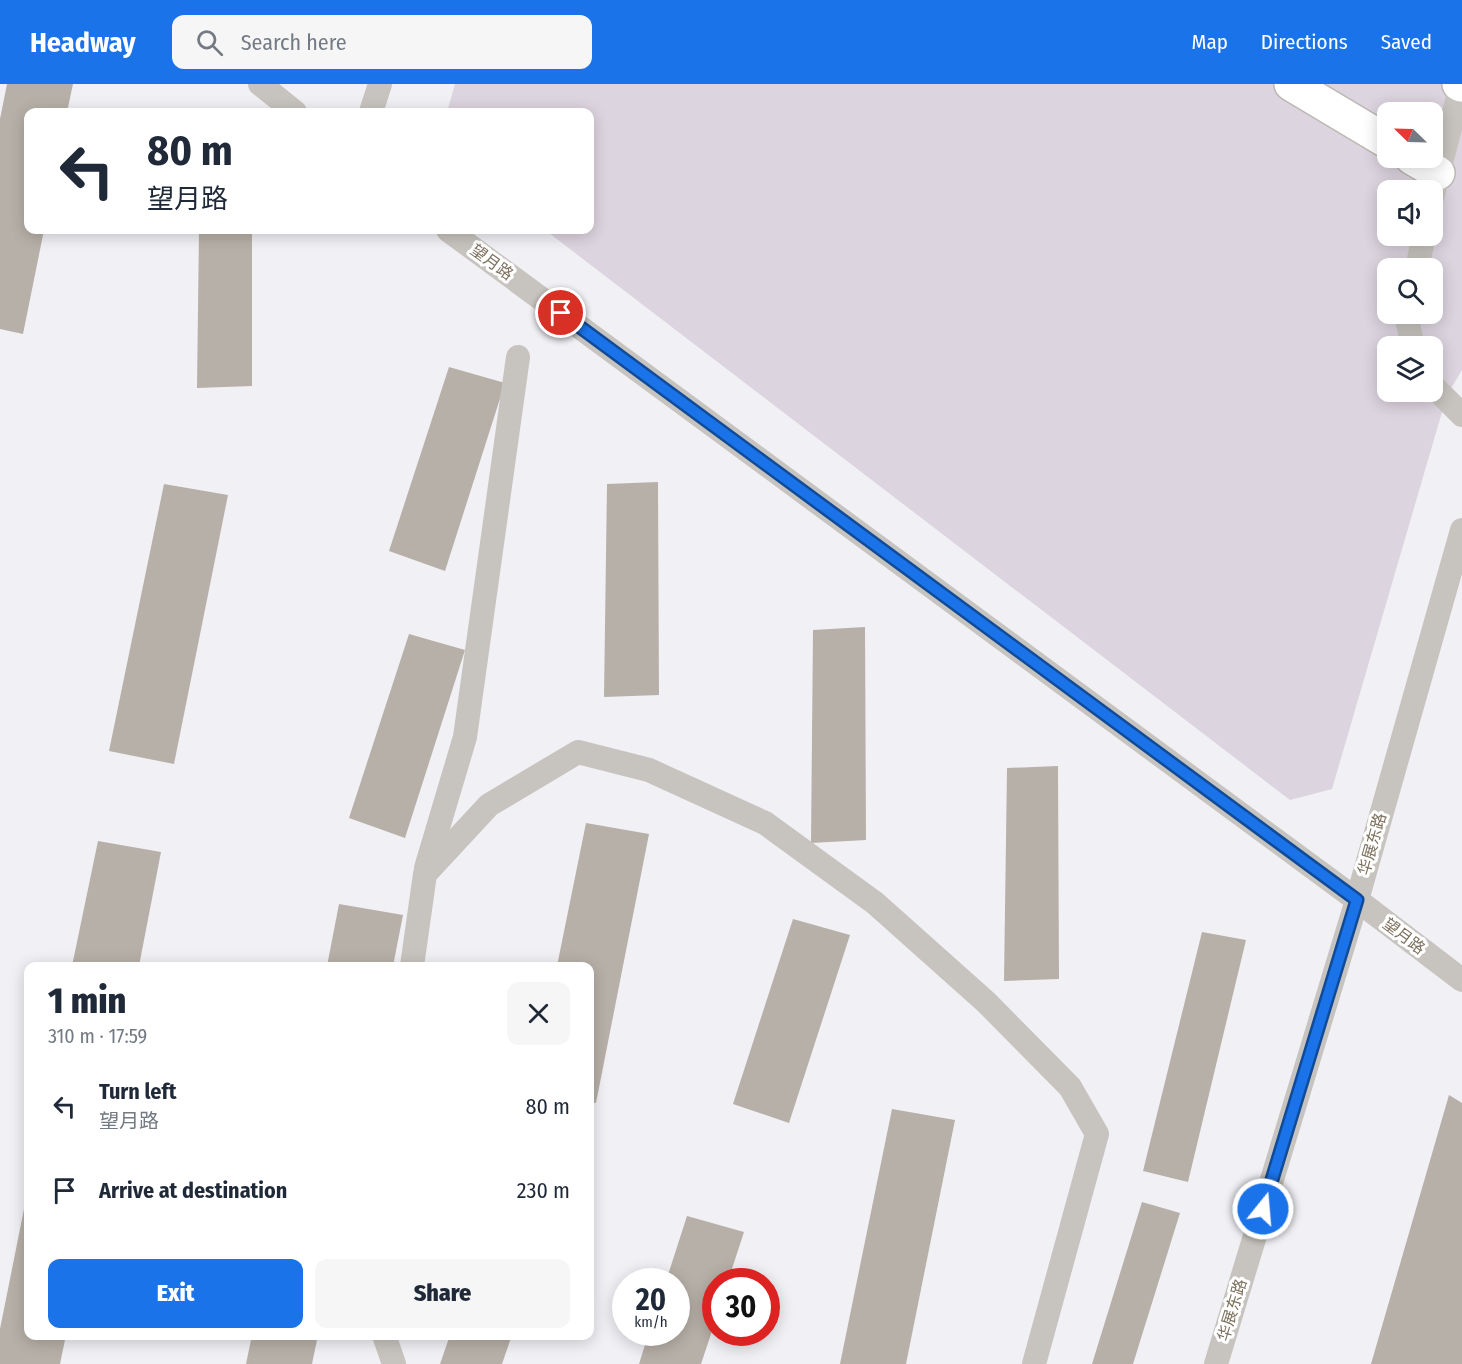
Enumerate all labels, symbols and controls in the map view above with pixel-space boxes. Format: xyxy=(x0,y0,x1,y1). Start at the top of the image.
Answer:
search box xyxy=(172,15,592,69)
text: Headway xyxy=(30,26,136,59)
icon: search xyxy=(193,26,226,59)
text: Search here xyxy=(241,29,347,56)
text: Map xyxy=(1191,29,1228,55)
text: Directions xyxy=(1261,29,1348,55)
text: Saved xyxy=(1381,29,1432,55)
north arrow xyxy=(1377,102,1443,168)
map controls xyxy=(1377,102,1443,402)
text: 80 m xyxy=(147,126,233,176)
icon: left xyxy=(48,132,126,210)
button: sound xyxy=(1377,180,1443,246)
text: 望月路 xyxy=(147,183,228,215)
street label: 望月路 xyxy=(467,240,517,284)
button: search xyxy=(1377,258,1443,324)
pin xyxy=(535,287,586,338)
icon: arrive xyxy=(544,296,577,329)
button: layers xyxy=(1377,336,1443,402)
street label: 华展东路 xyxy=(1354,811,1390,877)
street label: 望月路 xyxy=(1379,914,1429,958)
text: 1 min xyxy=(48,979,126,1023)
button: close xyxy=(507,982,570,1045)
text: 310 m · 17:59 xyxy=(48,1024,147,1048)
text: Turn left xyxy=(99,1078,177,1105)
icon: left xyxy=(48,1090,81,1123)
text: 80 m xyxy=(525,1093,570,1120)
text: 望月路 xyxy=(99,1109,159,1133)
icon: arrive xyxy=(48,1174,81,1207)
text: Arrive at destination xyxy=(99,1177,287,1204)
text: 230 m xyxy=(517,1177,570,1204)
position arrow xyxy=(1231,1177,1295,1241)
button: Exit xyxy=(48,1259,303,1328)
button: Share xyxy=(315,1259,570,1328)
speed limit sign: 30 xyxy=(702,1268,780,1346)
street label: 华展东路 xyxy=(1214,1277,1250,1343)
text: 20 xyxy=(636,1282,666,1318)
text: km/h xyxy=(634,1313,668,1331)

